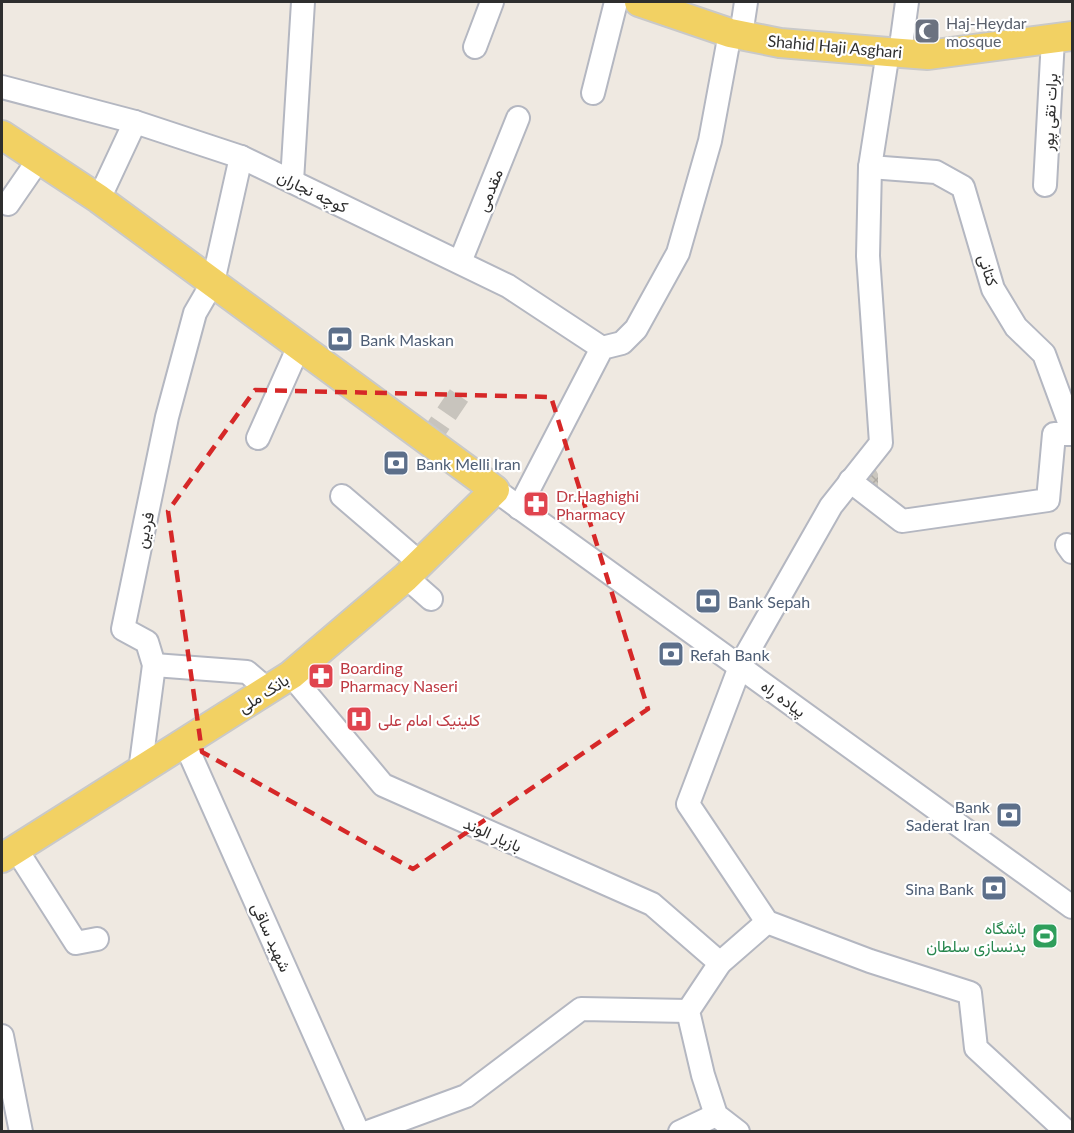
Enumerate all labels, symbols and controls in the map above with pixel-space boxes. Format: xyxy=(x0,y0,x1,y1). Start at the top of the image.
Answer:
place label: Haj-Heydar mosque xyxy=(946,13,1027,50)
mosque icon: Haj-Heydar mosque xyxy=(912,16,942,46)
street label: Shahid Haji Asghari xyxy=(767,31,903,61)
street label: برات تقی پور xyxy=(1037,73,1064,152)
street label: کوچه نجاران xyxy=(273,166,351,219)
street label: مقدمی xyxy=(472,166,508,215)
street label: کتانی xyxy=(973,252,1003,289)
bank icon: Bank Maskan xyxy=(325,324,355,354)
place label: Bank Maskan xyxy=(360,330,454,349)
bank icon: Bank Melli Iran xyxy=(381,448,411,478)
place label: Bank Melli Iran xyxy=(416,454,521,473)
place label: Dr.Haghighi Pharmacy xyxy=(556,486,639,523)
pharmacy icon: Dr.Haghighi Pharmacy xyxy=(521,489,551,519)
street label: فردین xyxy=(131,510,159,550)
bank icon: Bank Sepah xyxy=(693,586,723,616)
place label: Bank Sepah xyxy=(728,592,810,611)
bank icon: Refah Bank xyxy=(656,639,686,669)
place label: Refah Bank xyxy=(690,645,771,664)
place label: Boarding Pharmacy Naseri xyxy=(340,658,458,695)
pharmacy icon: Boarding Pharmacy Naseri xyxy=(306,661,336,691)
street label: بانک ملی xyxy=(234,670,293,718)
street label: پیاده راه xyxy=(756,676,810,723)
hospital icon: کلینیک امام علی xyxy=(344,704,374,734)
place label: کلینیک امام علی xyxy=(378,710,480,731)
place label: Bank Saderat Iran xyxy=(906,797,991,834)
bank icon: Bank Saderat Iran xyxy=(994,800,1024,830)
street label: بازیار الوند xyxy=(460,813,525,857)
bank icon: Sina Bank xyxy=(979,873,1009,903)
place label: Sina Bank xyxy=(905,879,975,898)
street label: شهید ساقی xyxy=(247,900,296,975)
place label: باشگاه بدنسازی سلطان xyxy=(926,918,1026,957)
sports icon: باشگاه بدنسازی سلطان xyxy=(1030,921,1060,951)

